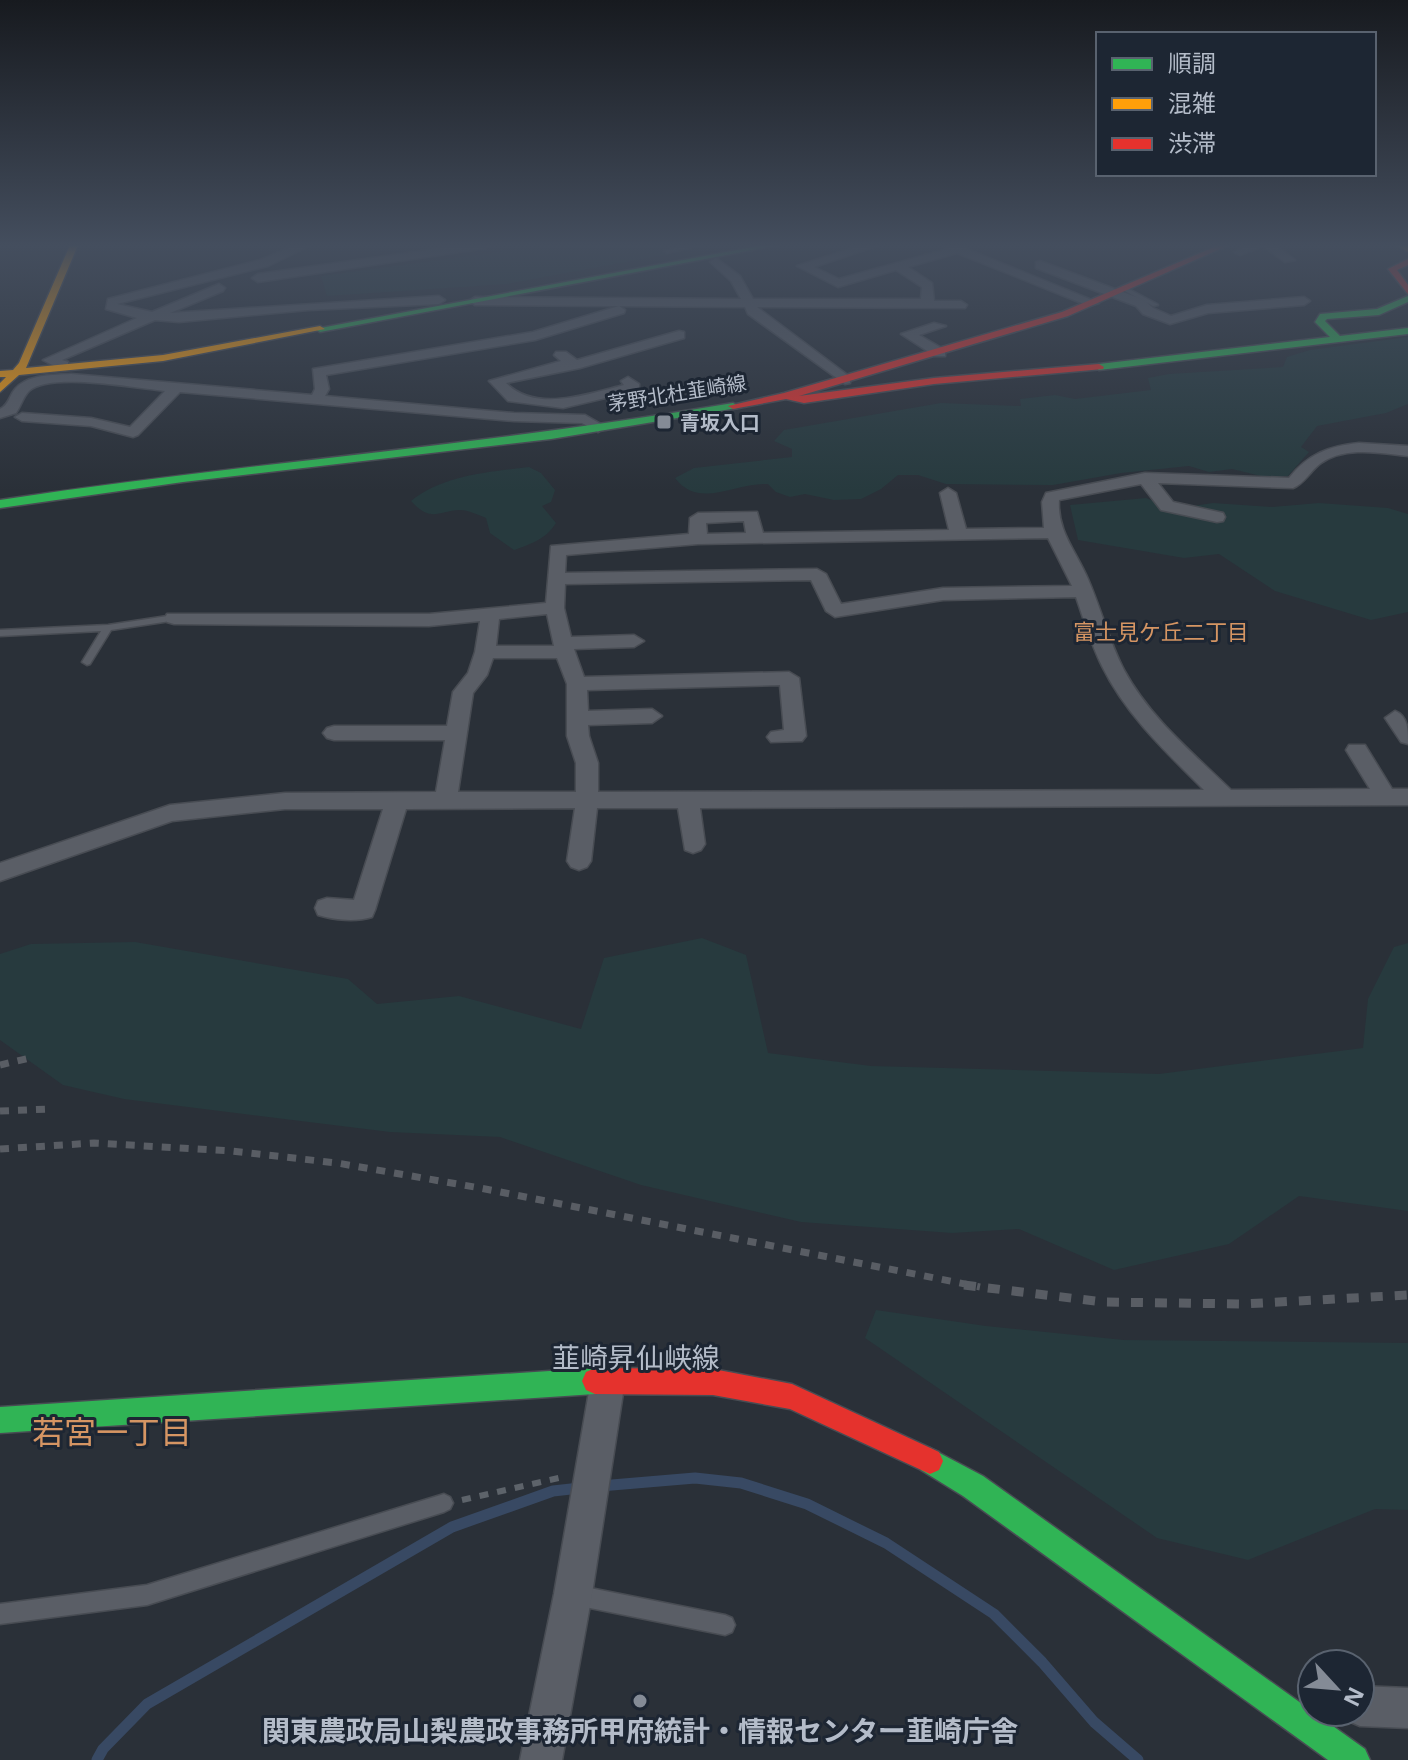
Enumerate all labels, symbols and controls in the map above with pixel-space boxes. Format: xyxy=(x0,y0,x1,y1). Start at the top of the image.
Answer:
legend xyxy=(1096,32,1376,176)
text: 順調 xyxy=(1168,46,1216,79)
text: 混雑 xyxy=(1168,86,1216,119)
text: 渋滞 xyxy=(1168,126,1216,159)
street label: 茅野北杜韮崎線 xyxy=(606,369,748,417)
place label: 青坂入口 xyxy=(680,409,760,436)
marker: 青坂入口 xyxy=(655,413,673,431)
district label: 富士見ケ丘二丁目 xyxy=(1073,616,1249,646)
street label: 韮崎昇仙峡線 xyxy=(552,1338,720,1376)
district label: 若宮一丁目 xyxy=(32,1410,192,1453)
north arrow xyxy=(1296,1648,1376,1728)
text: N xyxy=(1337,1683,1372,1712)
marker: 関東農政局山梨農政事務所甲府統計・情報センター韮崎庁舎 xyxy=(631,1692,649,1710)
place label: 関東農政局山梨農政事務所甲府統計・情報センター韮崎庁舎 xyxy=(262,1711,1018,1749)

